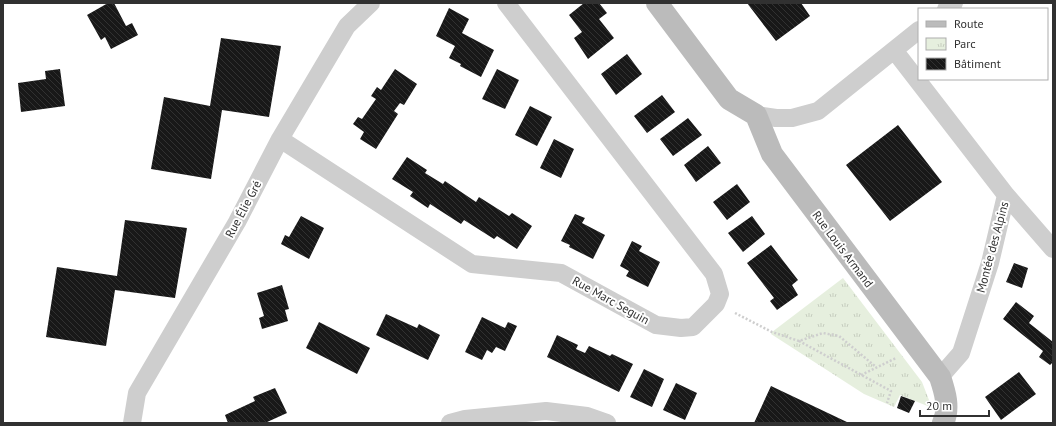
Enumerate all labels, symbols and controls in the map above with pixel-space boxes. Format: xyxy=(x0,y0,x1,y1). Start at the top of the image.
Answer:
legend xyxy=(918,8,1048,80)
text: Route xyxy=(954,16,984,31)
text: Parc xyxy=(954,36,976,51)
text: Bâtiment xyxy=(954,56,1001,71)
street label: Rue Élie Gré xyxy=(222,178,264,240)
street label: Montée des Alpins xyxy=(973,200,1011,294)
street label: Rue Louis Armand xyxy=(809,208,877,290)
street label: Rue Marc Seguin xyxy=(570,273,652,327)
scale bar xyxy=(920,392,989,418)
text: 20 m xyxy=(926,398,952,413)

